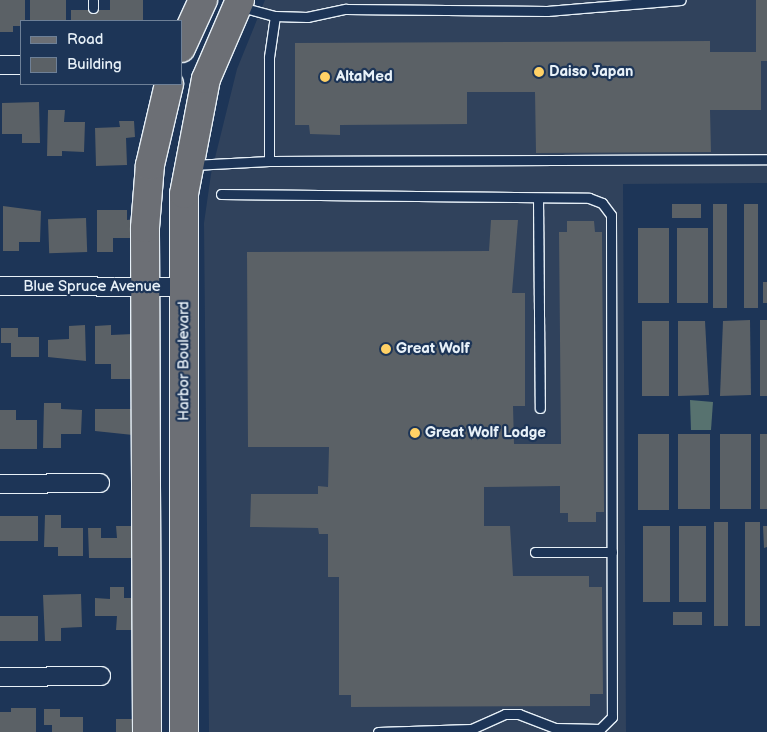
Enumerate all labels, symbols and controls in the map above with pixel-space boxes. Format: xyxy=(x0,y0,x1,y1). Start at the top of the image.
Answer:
legend xyxy=(20,20,182,85)
text: Road xyxy=(67,30,103,49)
text: Building xyxy=(67,55,122,74)
place label: Daiso Japan xyxy=(549,63,633,81)
marker: Daiso Japan xyxy=(533,66,545,78)
place label: AltaMed xyxy=(336,68,393,86)
marker: AltaMed xyxy=(318,70,332,84)
street label: Blue Spruce Avenue xyxy=(23,278,161,296)
street label: Harbor Boulevard xyxy=(175,301,193,421)
place label: Great Wolf xyxy=(396,340,470,358)
marker: Great Wolf xyxy=(380,343,392,355)
place label: Great Wolf Lodge xyxy=(425,424,546,442)
marker: Great Wolf Lodge xyxy=(409,427,421,439)

